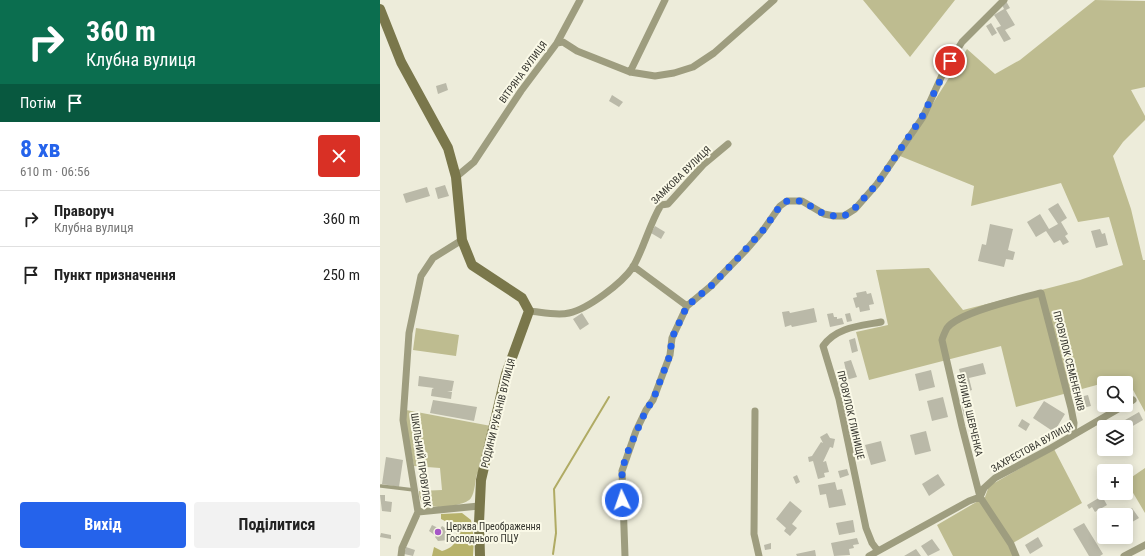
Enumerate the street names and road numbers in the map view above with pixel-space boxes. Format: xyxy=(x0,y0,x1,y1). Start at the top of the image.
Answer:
street label: ВІТРЯНА ВУЛИЦЯ xyxy=(497,39,549,105)
street label: ЗАМКОВА ВУЛИЦЯ xyxy=(649,144,713,206)
street label: ПРОВУЛОК СЕМЕНЕНКІВ xyxy=(1051,310,1087,412)
street label: РОДИНИ РУБАНІВ ВУЛИЦЯ xyxy=(479,357,517,469)
street label: ПРОВУЛОК ГЛИНИЩЕ xyxy=(835,369,867,461)
street label: ВУЛИЦЯ ШЕВЧЕНКА xyxy=(955,373,985,458)
street label: ШКІЛЬНИЙ ПРОВУЛОК xyxy=(409,412,434,508)
street label: ЗАХРЕСТОВА ВУЛИЦЯ xyxy=(989,420,1075,474)

